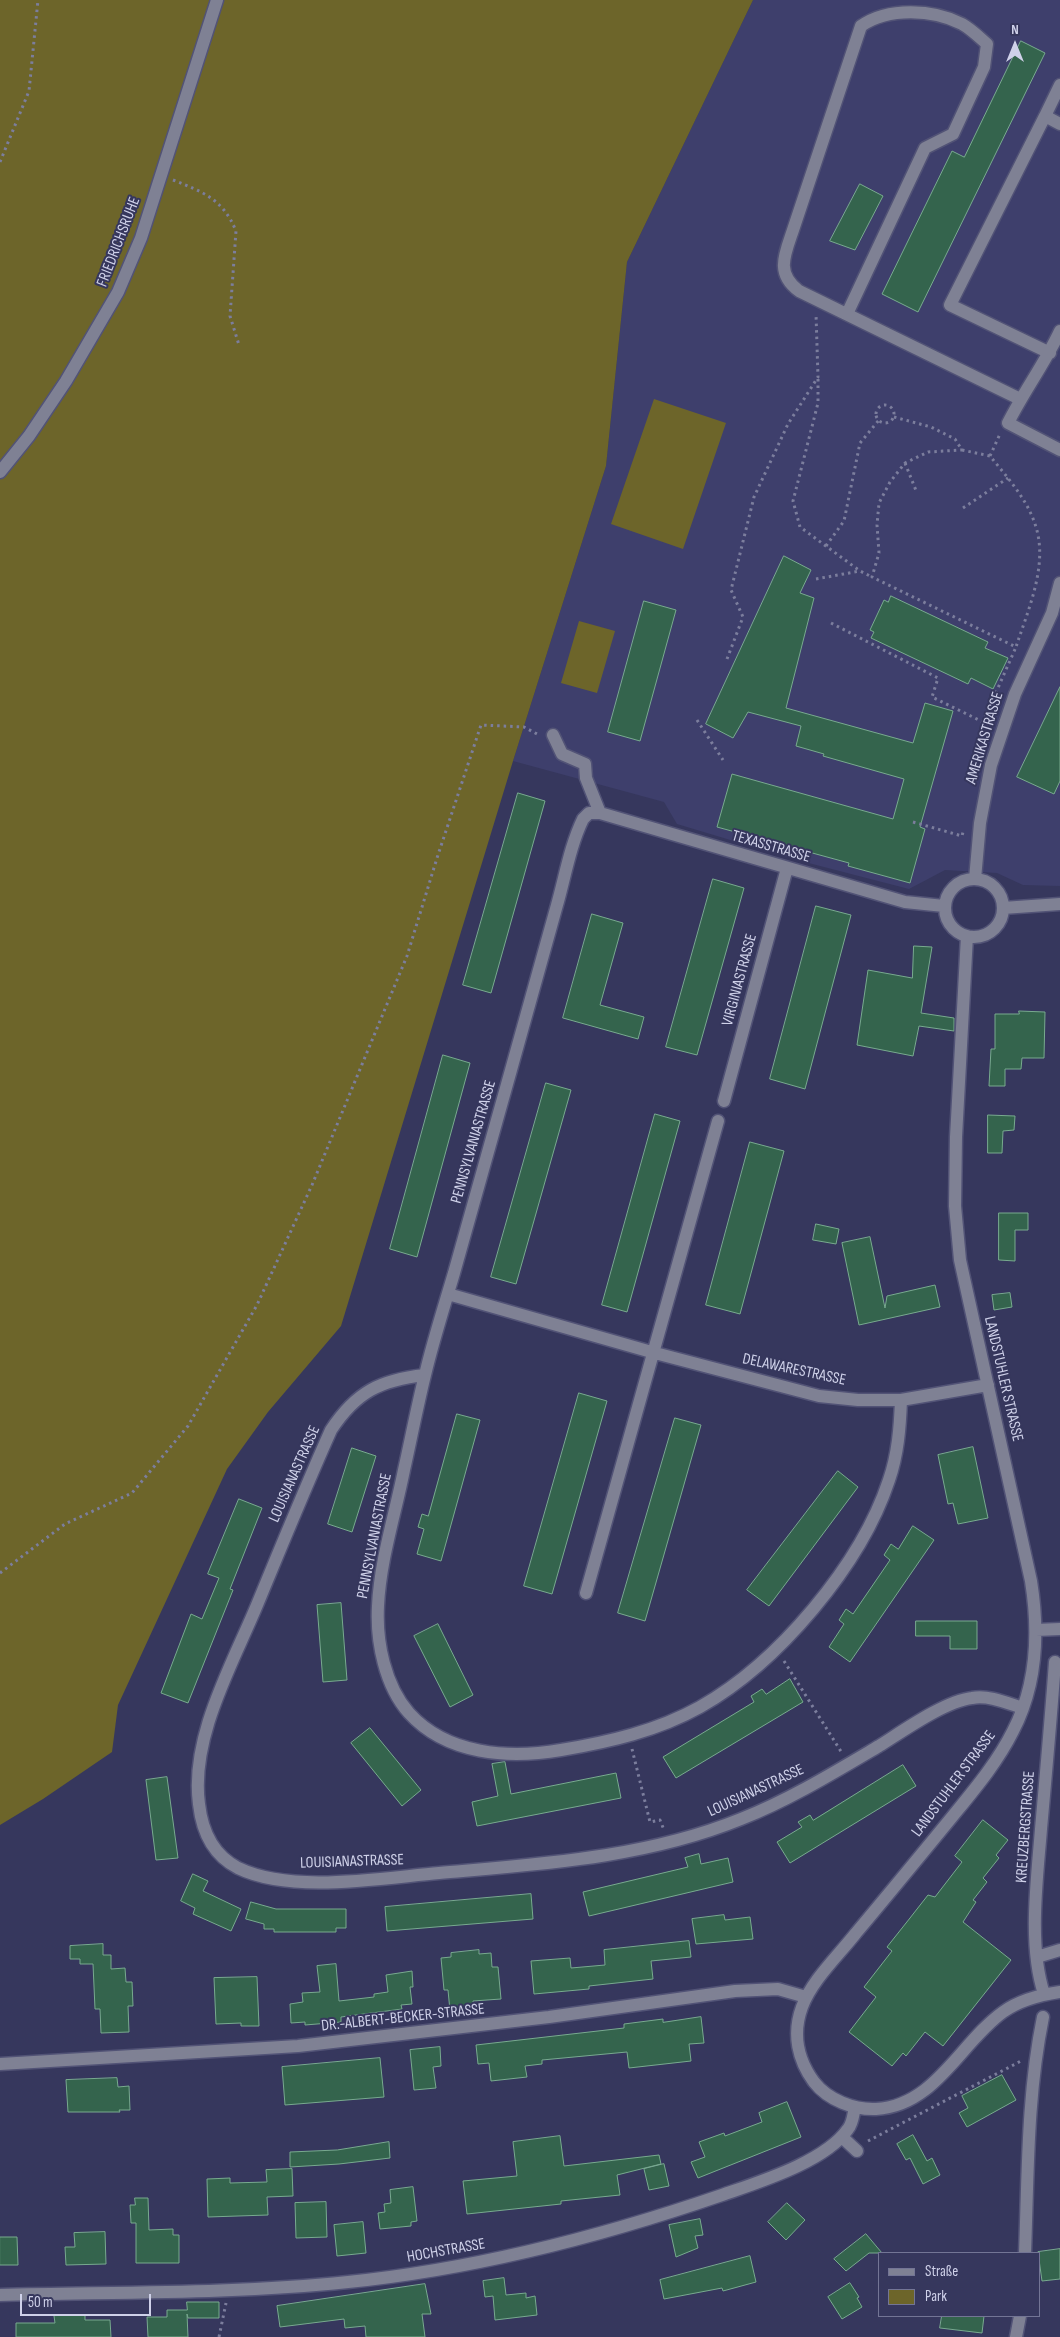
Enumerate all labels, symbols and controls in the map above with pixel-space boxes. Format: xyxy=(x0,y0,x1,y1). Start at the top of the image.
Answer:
north arrow xyxy=(990,20,1040,70)
text: N xyxy=(1011,21,1019,38)
street label: FRIEDRICHSRUHE xyxy=(93,194,145,290)
street label: AMERIKASTRASSE xyxy=(962,690,1008,786)
street label: TEXASSTRASSE xyxy=(730,827,812,867)
street label: VIRGINIASTRASSE xyxy=(718,932,762,1028)
street label: PENNSYLVANIASTRASSE xyxy=(447,1078,501,1206)
street label: LANDSTUHLER STRASSE xyxy=(979,1315,1027,1443)
street label: DELAWARESTRASSE xyxy=(741,1350,847,1390)
street label: LOUISIANASTRASSE xyxy=(265,1423,325,1525)
street label: PENNSYLVANIASTRASSE xyxy=(353,1472,397,1600)
street label: LANDSTUHLER STRASSE xyxy=(908,1727,1000,1841)
street label: LOUISIANASTRASSE xyxy=(705,1760,807,1822)
street label: KREUZBERGSTRASSE xyxy=(1013,1770,1039,1884)
street label: LOUISIANASTRASSE xyxy=(300,1851,404,1873)
street label: DR.-ALBERT-BECKER-STRASSE xyxy=(320,2000,486,2036)
street label: HOCHSTRASSE xyxy=(405,2235,487,2267)
legend xyxy=(878,2252,1040,2317)
text: Straße xyxy=(925,2262,958,2281)
scale bar xyxy=(22,2284,154,2316)
text: Park xyxy=(925,2287,947,2306)
text: 50 m xyxy=(28,2293,53,2312)

